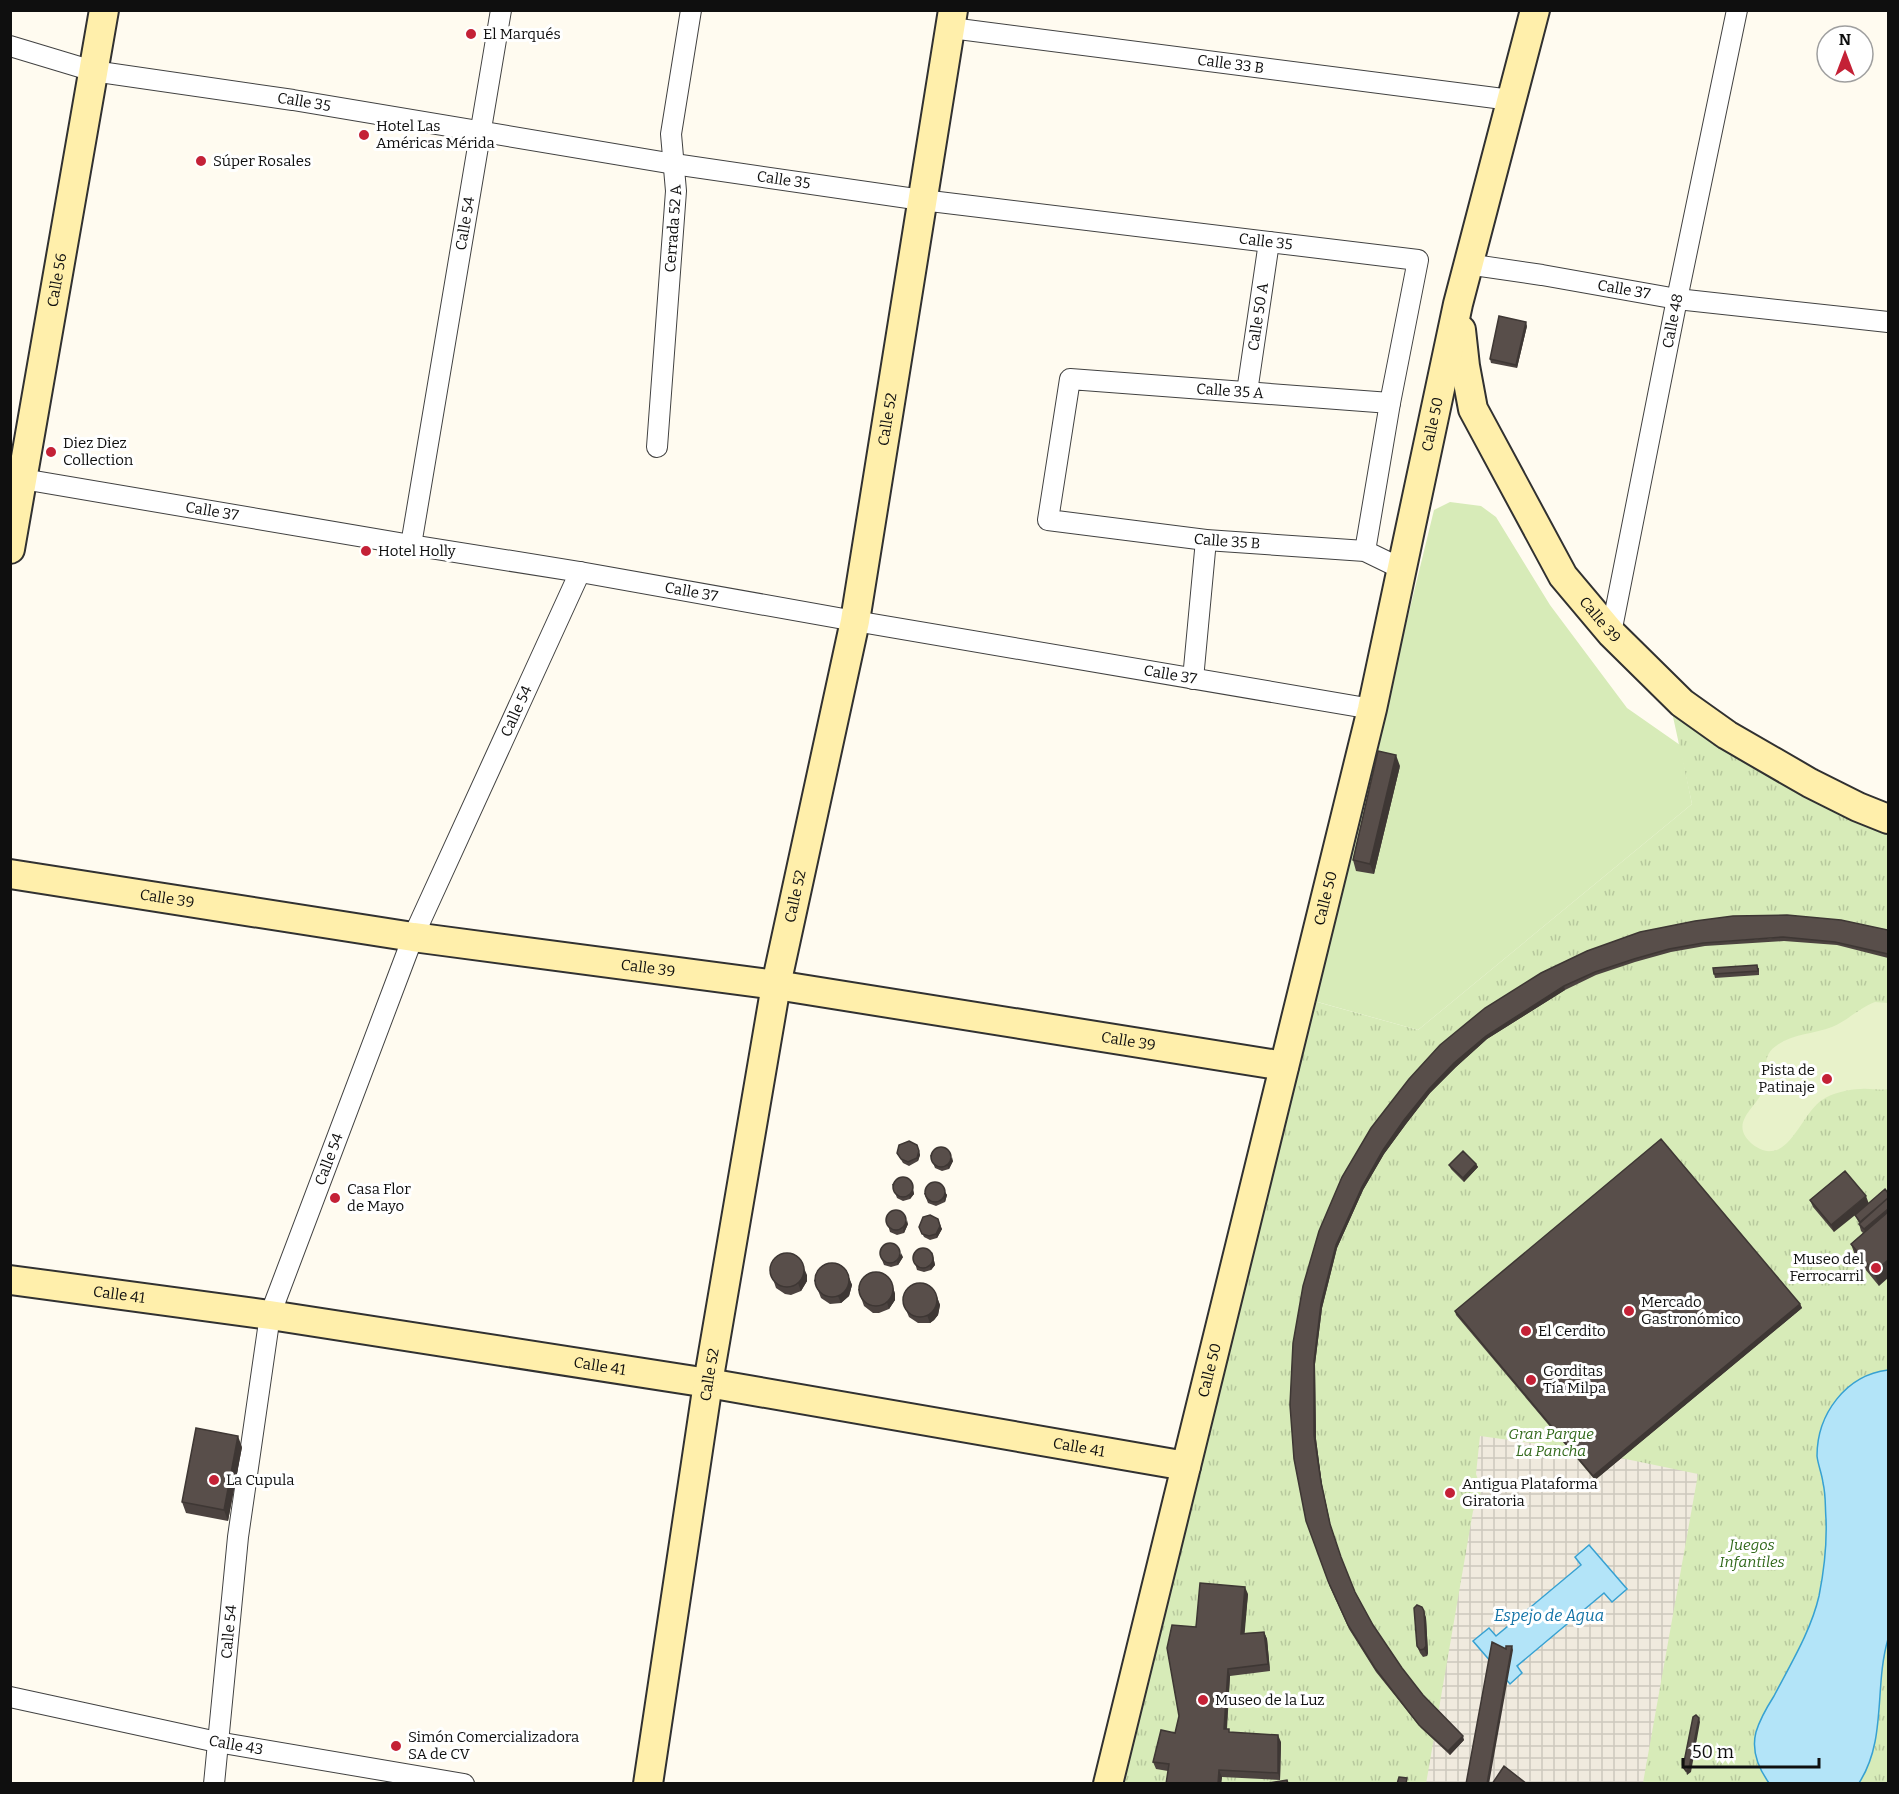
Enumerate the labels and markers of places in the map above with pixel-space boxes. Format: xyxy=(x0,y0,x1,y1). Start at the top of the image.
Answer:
place label: El Marqués xyxy=(483,25,561,43)
marker: El Marqués xyxy=(464,27,478,41)
place label: Hotel Las Américas Mérida xyxy=(376,117,495,152)
marker: Hotel Las Américas Mérida xyxy=(357,128,371,142)
place label: Súper Rosales xyxy=(213,152,311,170)
marker: Súper Rosales xyxy=(194,154,208,168)
place label: Diez Diez Collection xyxy=(63,434,134,469)
marker: Diez Diez Collection xyxy=(44,445,58,459)
place label: Hotel Holly xyxy=(378,542,456,560)
marker: Hotel Holly xyxy=(359,544,373,558)
place label: Pista de Patinaje xyxy=(1758,1061,1815,1096)
marker: Pista de Patinaje xyxy=(1820,1072,1834,1086)
place label: Casa Flor de Mayo xyxy=(347,1180,411,1215)
marker: Casa Flor de Mayo xyxy=(328,1191,342,1205)
place label: Museo del Ferrocarril xyxy=(1789,1250,1864,1285)
marker: Museo del Ferrocarril xyxy=(1869,1261,1883,1275)
place label: Mercado Gastronómico xyxy=(1641,1293,1741,1328)
marker: Mercado Gastronómico xyxy=(1622,1304,1636,1318)
place label: El Cerdito xyxy=(1538,1322,1606,1340)
marker: El Cerdito xyxy=(1519,1324,1533,1338)
place label: Gorditas Tía Milpa xyxy=(1543,1362,1606,1397)
marker: Gorditas Tía Milpa xyxy=(1524,1373,1538,1387)
place label: La Cupula xyxy=(226,1471,294,1489)
marker: La Cupula xyxy=(207,1473,221,1487)
place label: Antigua Plataforma Giratoria xyxy=(1462,1475,1598,1510)
marker: Antigua Plataforma Giratoria xyxy=(1443,1486,1457,1500)
place label: Museo de la Luz xyxy=(1215,1691,1325,1709)
marker: Museo de la Luz xyxy=(1196,1693,1210,1707)
place label: Simón Comercializadora SA de CV xyxy=(408,1728,579,1763)
marker: Simón Comercializadora SA de CV xyxy=(389,1739,403,1753)

